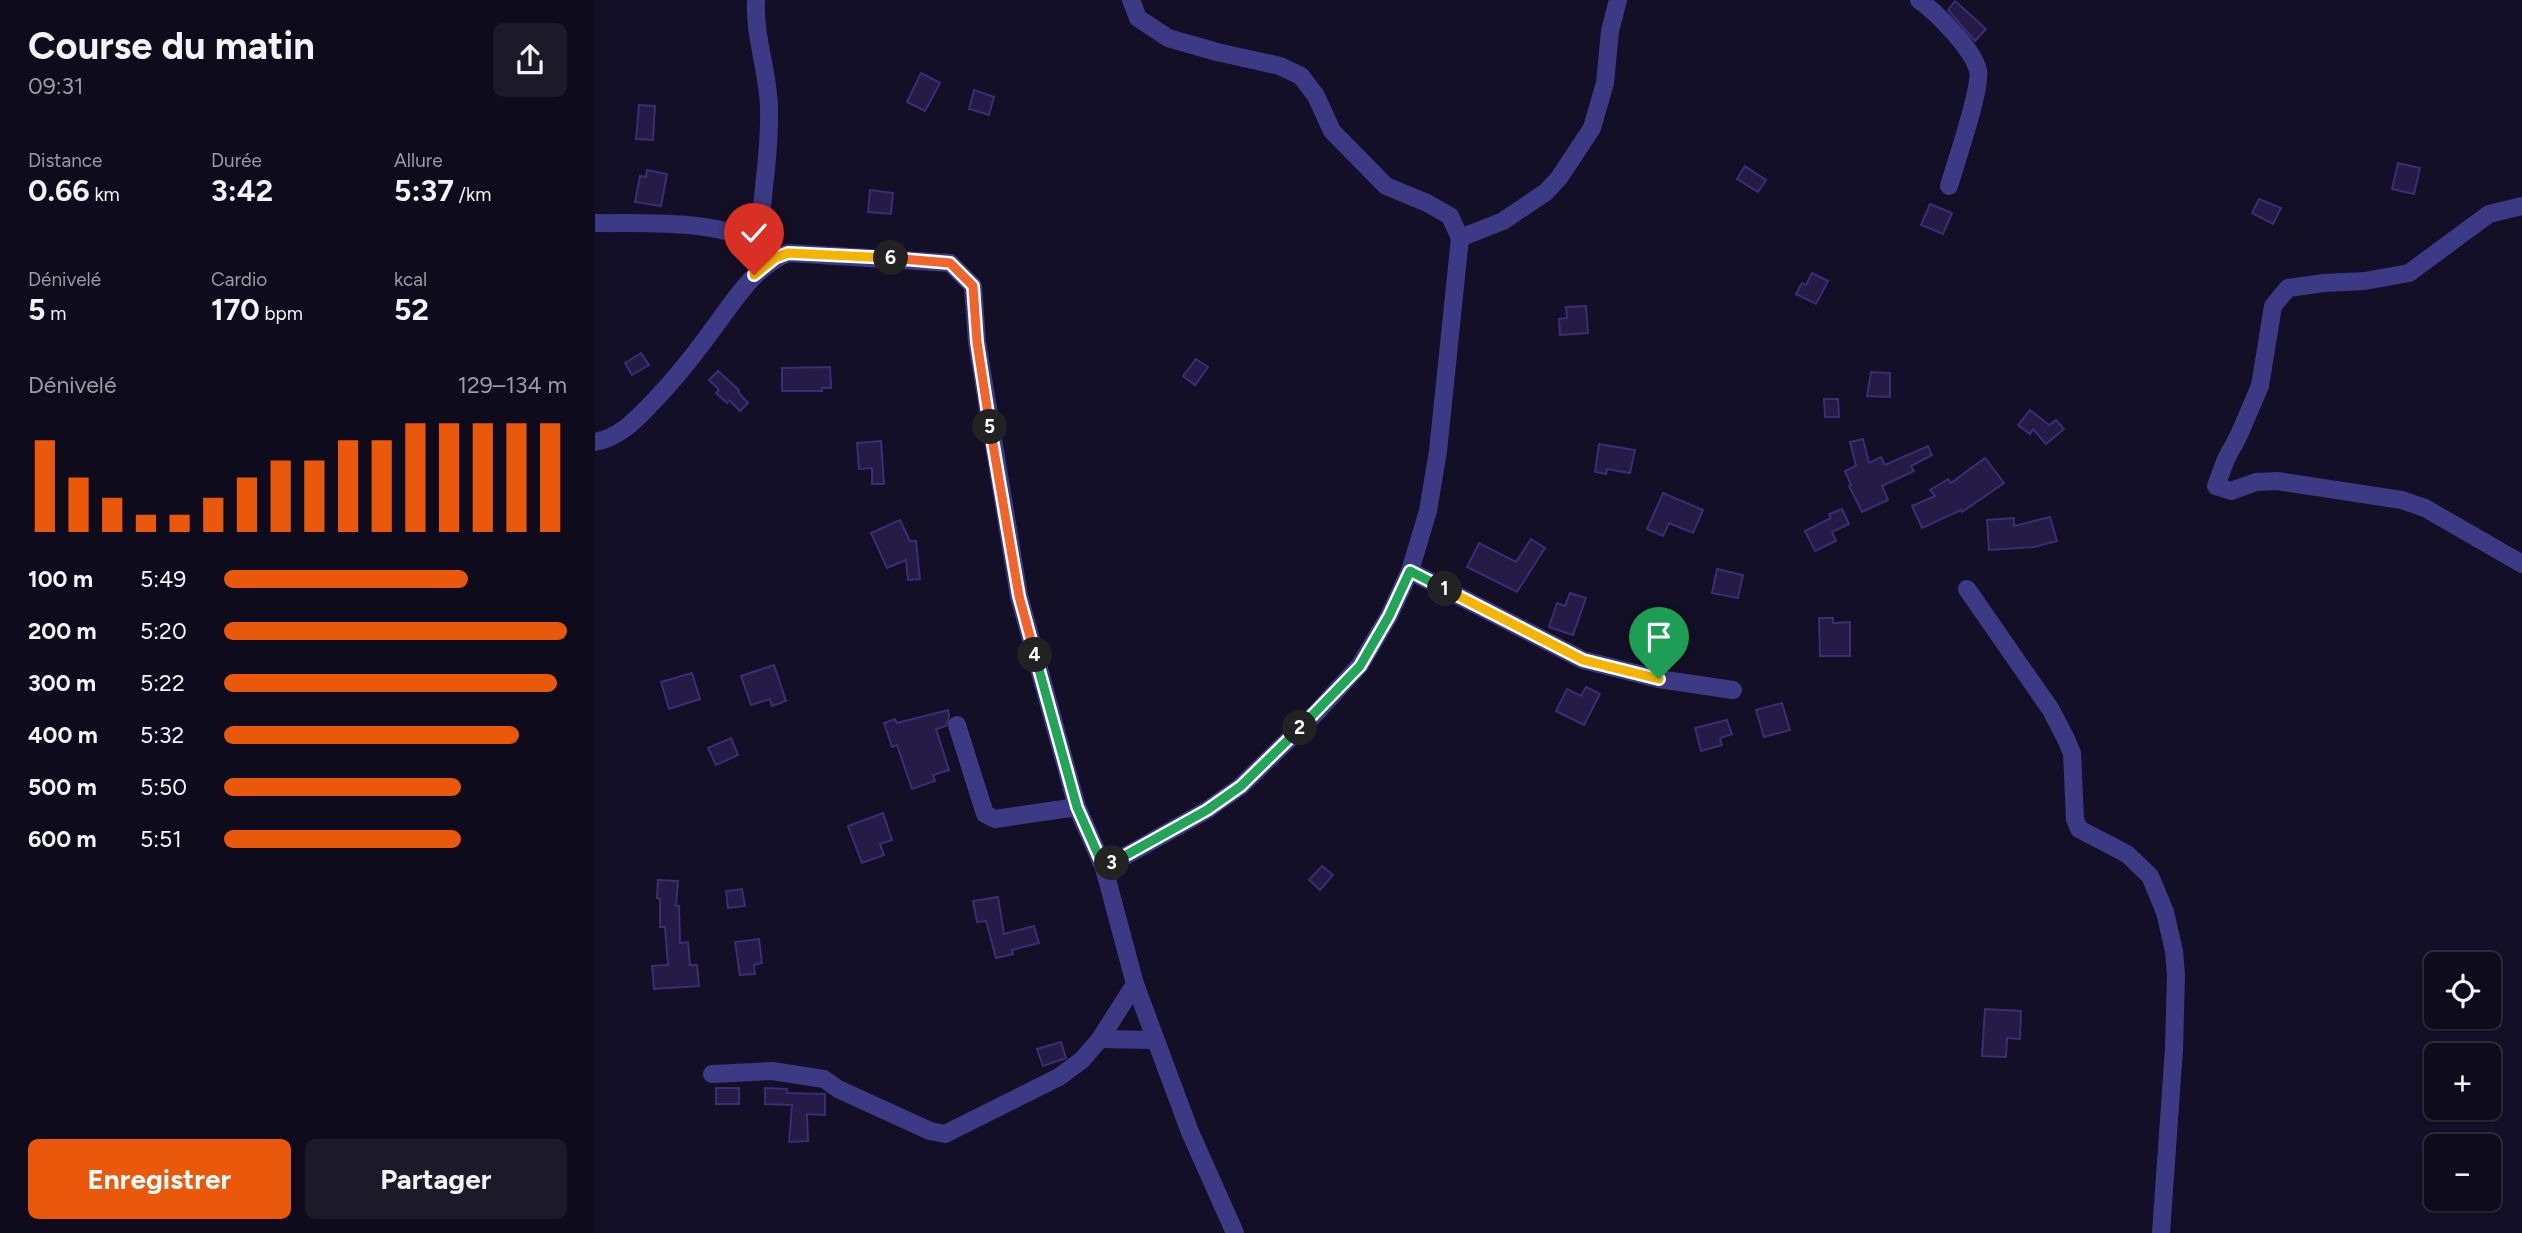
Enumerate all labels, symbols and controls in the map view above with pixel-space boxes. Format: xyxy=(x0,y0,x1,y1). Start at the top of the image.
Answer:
text: Course du matin xyxy=(28,23,315,69)
button: share xyxy=(493,23,567,97)
text: 09:31 xyxy=(28,72,84,100)
text: Distance xyxy=(28,149,102,172)
text: Durée xyxy=(211,149,262,172)
text: Allure xyxy=(394,149,443,172)
text: 0.66 xyxy=(28,172,90,209)
text: 3:42 xyxy=(211,172,273,209)
text: 5:37 xyxy=(394,172,454,209)
text: km xyxy=(90,183,120,206)
text: /km xyxy=(454,183,491,206)
pin xyxy=(724,203,784,275)
icon: check xyxy=(735,214,773,252)
pin: 6 xyxy=(873,240,909,276)
text: 6 xyxy=(885,246,896,269)
text: Dénivelé xyxy=(28,268,101,291)
text: Cardio xyxy=(211,268,267,291)
text: kcal xyxy=(394,268,427,291)
text: 5 xyxy=(28,291,45,328)
text: 170 xyxy=(211,291,260,328)
text: 52 xyxy=(394,291,429,328)
text: m xyxy=(45,302,66,325)
text: bpm xyxy=(260,302,303,325)
text: Dénivelé xyxy=(28,371,116,399)
text: 129–134 m xyxy=(457,371,567,399)
pin: 5 xyxy=(973,410,1007,444)
text: 5 xyxy=(984,415,995,438)
text: 100 m xyxy=(28,565,93,593)
text: 5:49 xyxy=(140,565,186,593)
pin: 1 xyxy=(1427,572,1463,606)
text: 1 xyxy=(1440,577,1449,600)
pin xyxy=(1629,607,1689,679)
text: 200 m xyxy=(28,617,97,645)
text: 5:20 xyxy=(140,617,187,645)
icon: arrive xyxy=(1640,618,1678,656)
pin: 4 xyxy=(1017,638,1053,672)
text: 4 xyxy=(1028,643,1041,666)
text: 300 m xyxy=(28,669,96,697)
text: 5:22 xyxy=(140,669,185,697)
pin: 2 xyxy=(1283,710,1317,746)
text: 2 xyxy=(1294,716,1305,739)
text: 400 m xyxy=(28,721,98,749)
text: 5:32 xyxy=(140,721,184,749)
text: 500 m xyxy=(28,773,97,801)
text: 5:50 xyxy=(140,773,187,801)
text: 600 m xyxy=(28,825,97,853)
text: 5:51 xyxy=(140,825,182,853)
pin: 3 xyxy=(1095,846,1129,880)
text: 3 xyxy=(1106,851,1117,874)
map controls xyxy=(2424,952,2501,1211)
button: locate xyxy=(2424,952,2501,1029)
button: + xyxy=(2424,1043,2501,1120)
button: − xyxy=(2424,1134,2501,1211)
button: Enregistrer xyxy=(28,1139,291,1219)
button: Partager xyxy=(305,1139,567,1219)

